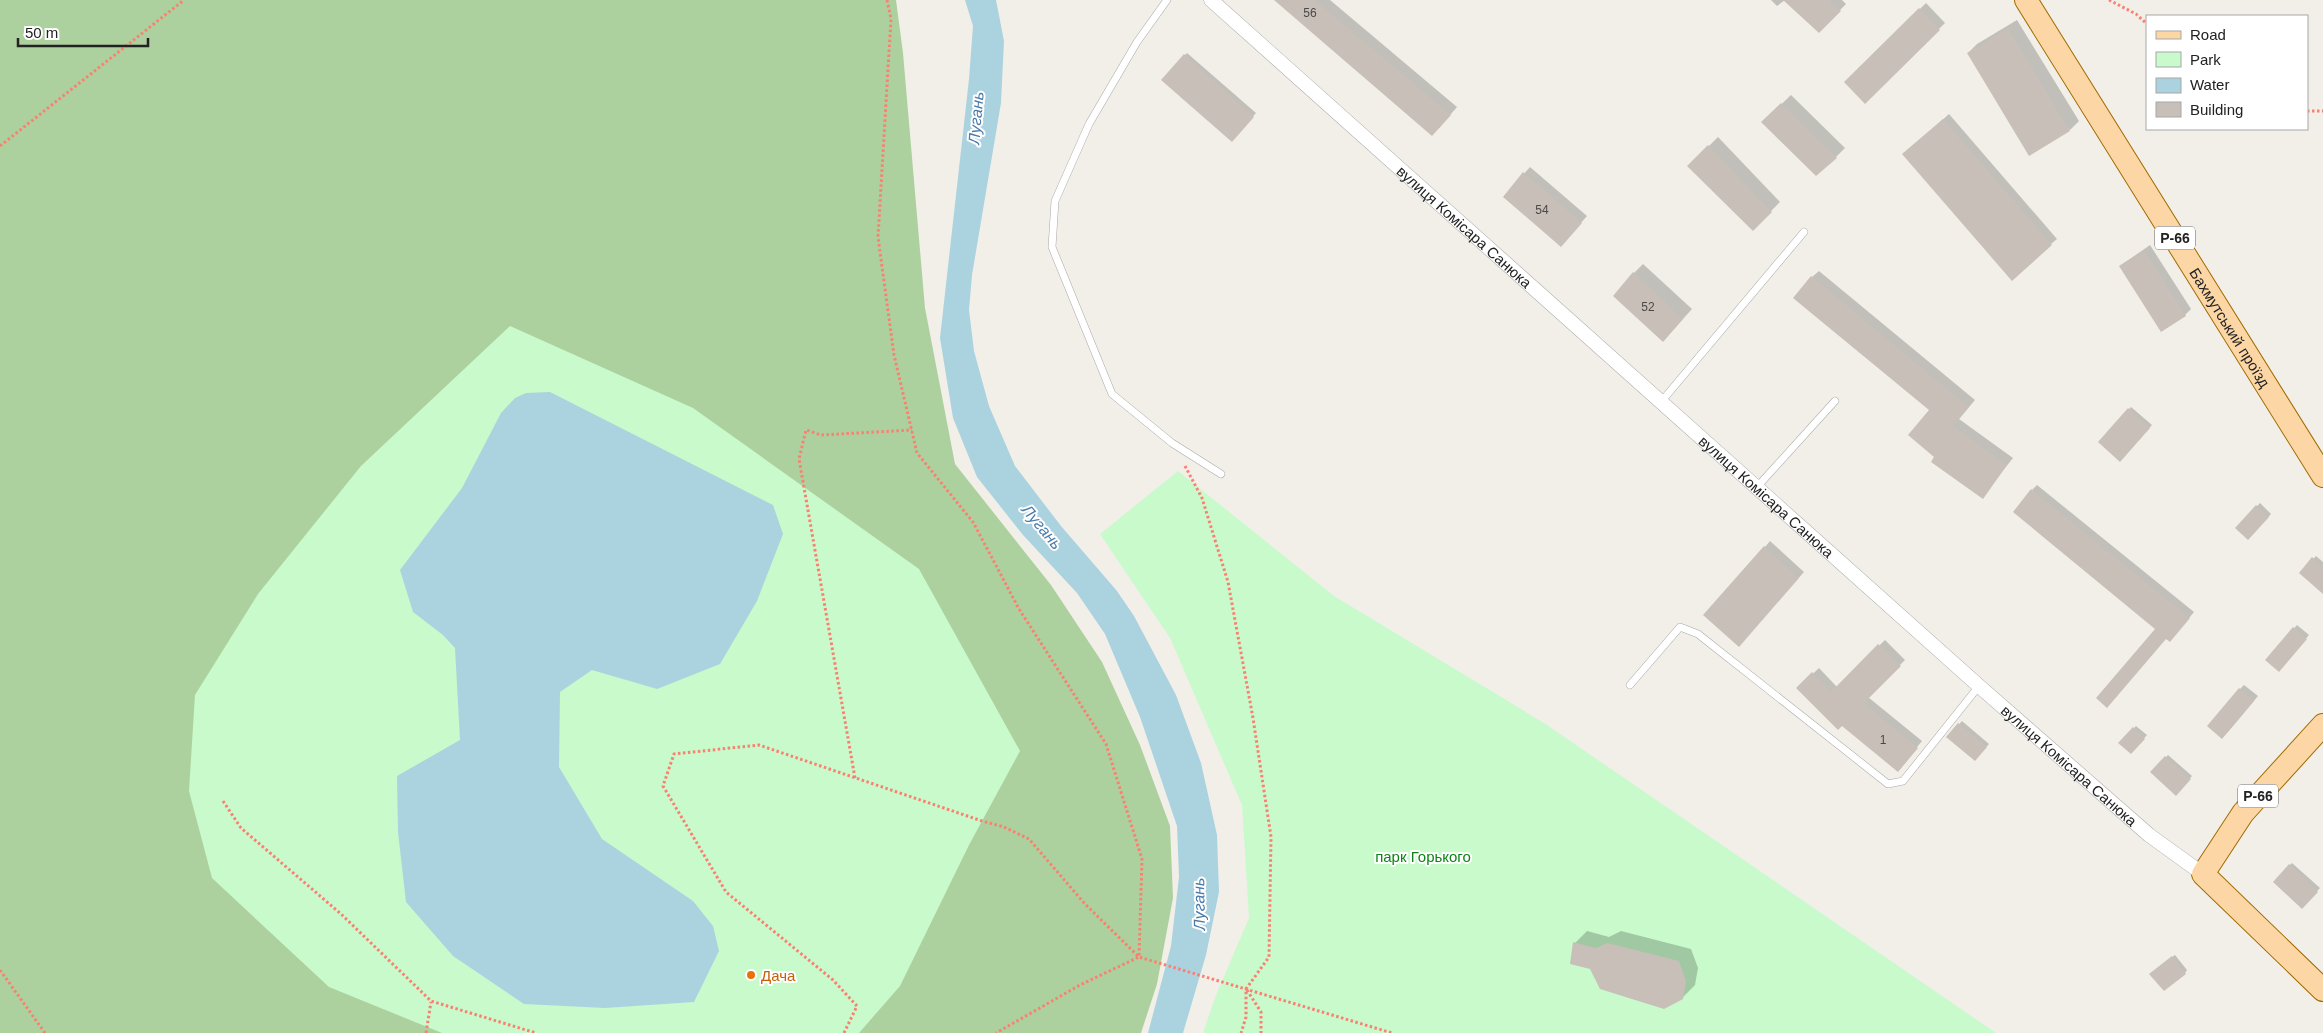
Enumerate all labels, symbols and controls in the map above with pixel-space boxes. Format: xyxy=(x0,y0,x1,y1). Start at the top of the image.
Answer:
house number: 56 xyxy=(1303,6,1317,20)
scale bar xyxy=(18,15,148,47)
legend xyxy=(2146,15,2308,130)
text: 50 m xyxy=(25,24,58,41)
text: Road xyxy=(2190,26,2226,43)
text: Park xyxy=(2190,51,2221,68)
text: Water xyxy=(2190,76,2229,93)
water label: Лугань xyxy=(965,91,987,146)
text: Building xyxy=(2190,101,2243,118)
street label: вулиця Комісара Санюка xyxy=(1394,162,1536,291)
house number: 54 xyxy=(1535,203,1549,217)
road number: Р-66 xyxy=(2155,227,2195,250)
street label: Бахмутський проїзд xyxy=(2187,265,2274,391)
house number: 52 xyxy=(1641,300,1655,314)
street label: вулиця Комісара Санюка xyxy=(1696,432,1838,561)
water label: Лугань xyxy=(1018,501,1065,553)
street label: вулиця Комісара Санюка xyxy=(1998,701,2141,830)
house number: 1 xyxy=(1880,733,1887,747)
road number: Р-66 xyxy=(2238,784,2278,808)
park label: парк Горького xyxy=(1375,848,1471,865)
water label: Лугань xyxy=(1190,877,1208,932)
place label: Дача xyxy=(761,967,796,984)
marker: Дача xyxy=(745,969,757,981)

